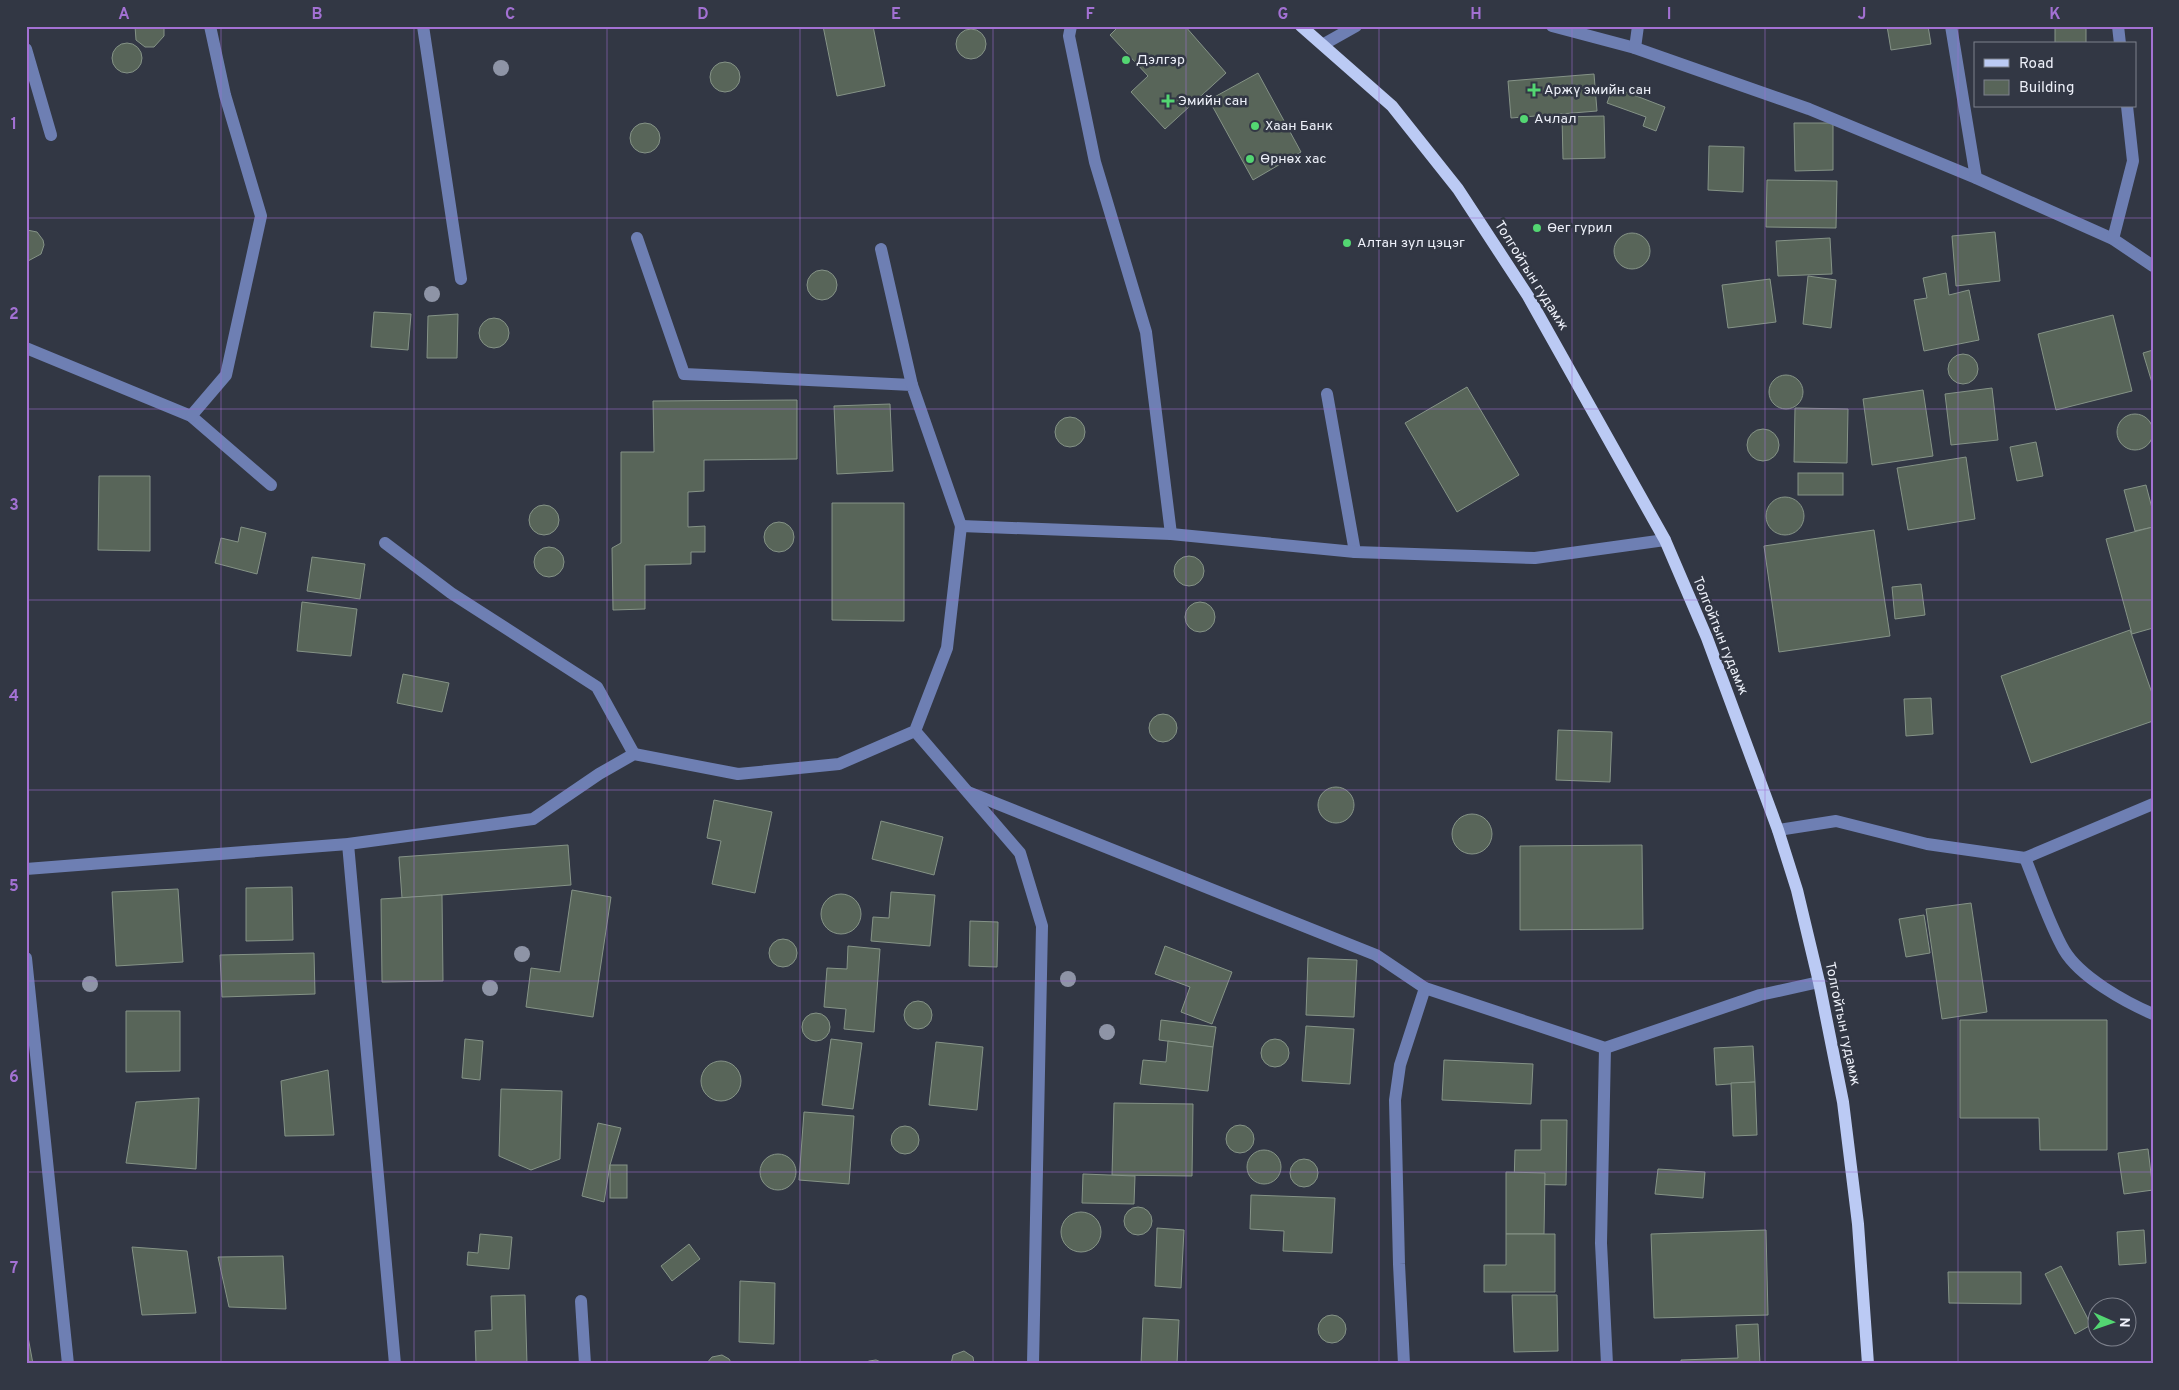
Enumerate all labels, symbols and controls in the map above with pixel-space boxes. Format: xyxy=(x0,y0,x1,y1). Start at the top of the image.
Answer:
text: A xyxy=(118,5,130,25)
text: B xyxy=(311,5,323,25)
text: C xyxy=(505,5,515,25)
text: D xyxy=(697,5,709,25)
text: E xyxy=(891,5,901,25)
text: F xyxy=(1085,5,1095,25)
text: G xyxy=(1278,5,1288,25)
text: H xyxy=(1470,5,1482,25)
text: I xyxy=(1667,5,1671,25)
text: J xyxy=(1858,5,1866,25)
text: K xyxy=(2049,5,2061,25)
legend xyxy=(1974,42,2136,108)
place label: Дэлгэр xyxy=(1136,52,1185,69)
marker: Дэлгэр xyxy=(1120,54,1132,66)
text: Road xyxy=(2019,55,2054,74)
text: Building xyxy=(2019,79,2074,98)
place label: Аржү эмийн сан xyxy=(1544,82,1651,99)
marker: Аржү эмийн сан xyxy=(1528,84,1540,96)
place label: Эмийн сан xyxy=(1178,93,1248,110)
marker: Эмийн сан xyxy=(1162,95,1174,107)
place label: Ачлал xyxy=(1534,111,1577,128)
marker: Ачлал xyxy=(1518,113,1530,125)
text: 1 xyxy=(11,115,17,135)
place label: Хаан Банк xyxy=(1265,118,1333,135)
marker: Хаан Банк xyxy=(1249,120,1261,132)
place label: Өрнөх хас xyxy=(1260,151,1327,168)
marker: Өрнөх хас xyxy=(1244,153,1256,165)
street label: Толгойтын гудамж xyxy=(1490,218,1572,334)
place label: Өег гурил xyxy=(1547,220,1612,237)
marker: Өег гурил xyxy=(1531,222,1543,234)
place label: Алтан зул цэцэг xyxy=(1357,235,1465,252)
marker: Алтан зул цэцэг xyxy=(1341,237,1353,249)
text: 2 xyxy=(9,305,19,325)
text: 3 xyxy=(9,496,19,516)
street label: Толгойтын гудамж xyxy=(1688,574,1752,698)
text: 4 xyxy=(9,687,19,707)
text: 5 xyxy=(9,877,19,897)
street label: Толгойтын гудамж xyxy=(1821,960,1863,1088)
text: 6 xyxy=(9,1068,19,1088)
text: 7 xyxy=(10,1259,18,1279)
north arrow xyxy=(2086,1298,2136,1348)
text: N xyxy=(2115,1317,2132,1328)

